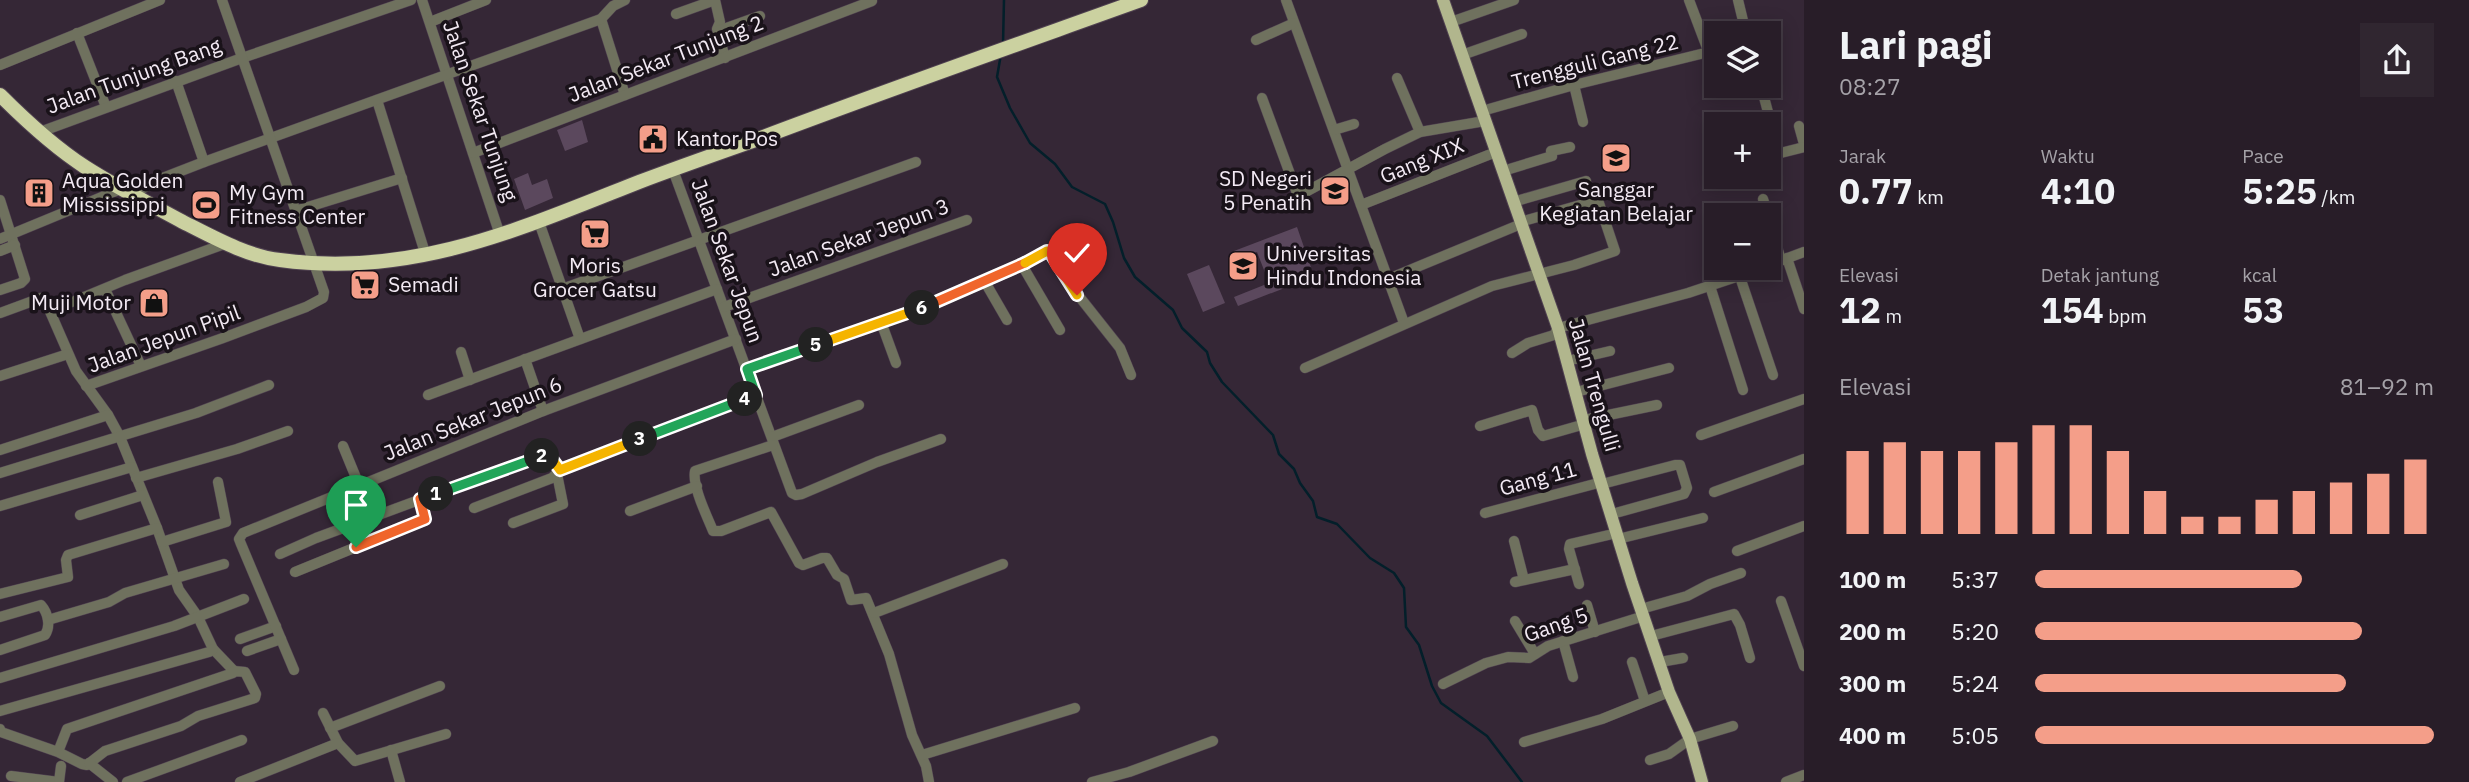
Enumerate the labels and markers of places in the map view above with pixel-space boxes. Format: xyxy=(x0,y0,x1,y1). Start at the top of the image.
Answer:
public building icon: Kantor Pos xyxy=(636,122,670,156)
place label: Kantor Pos xyxy=(676,124,778,152)
school or university icon: Sanggar Kegiatan Belajar xyxy=(1599,141,1633,175)
place label: SD Negeri 5 Penatih xyxy=(1219,164,1312,216)
place label: Aqua Golden Mississippi xyxy=(62,166,183,218)
school or university icon: SD Negeri 5 Penatih xyxy=(1318,174,1352,208)
place label: Sanggar Kegiatan Belajar xyxy=(1539,175,1693,227)
building icon: Aqua Golden Mississippi xyxy=(22,176,56,210)
place label: My Gym Fitness Center xyxy=(229,178,365,230)
sports icon: My Gym Fitness Center xyxy=(189,188,223,222)
supermarket icon: Moris Grocer Gatsu xyxy=(578,217,612,251)
pin xyxy=(1047,223,1107,295)
place label: Universitas Hindu Indonesia xyxy=(1266,239,1422,291)
school or university icon: Universitas Hindu Indonesia xyxy=(1226,249,1260,283)
place label: Moris Grocer Gatsu xyxy=(533,251,657,303)
supermarket icon: Semadi xyxy=(348,268,382,302)
place label: Semadi xyxy=(388,270,459,298)
shop icon: Muji Motor xyxy=(137,286,171,320)
place label: Muji Motor xyxy=(31,288,131,316)
pin: 6 xyxy=(904,290,940,326)
pin: 5 xyxy=(798,328,834,362)
pin: 4 xyxy=(728,382,762,416)
pin: 3 xyxy=(622,422,658,457)
pin: 2 xyxy=(524,438,560,474)
pin xyxy=(326,475,386,547)
pin: 1 xyxy=(418,476,453,512)

